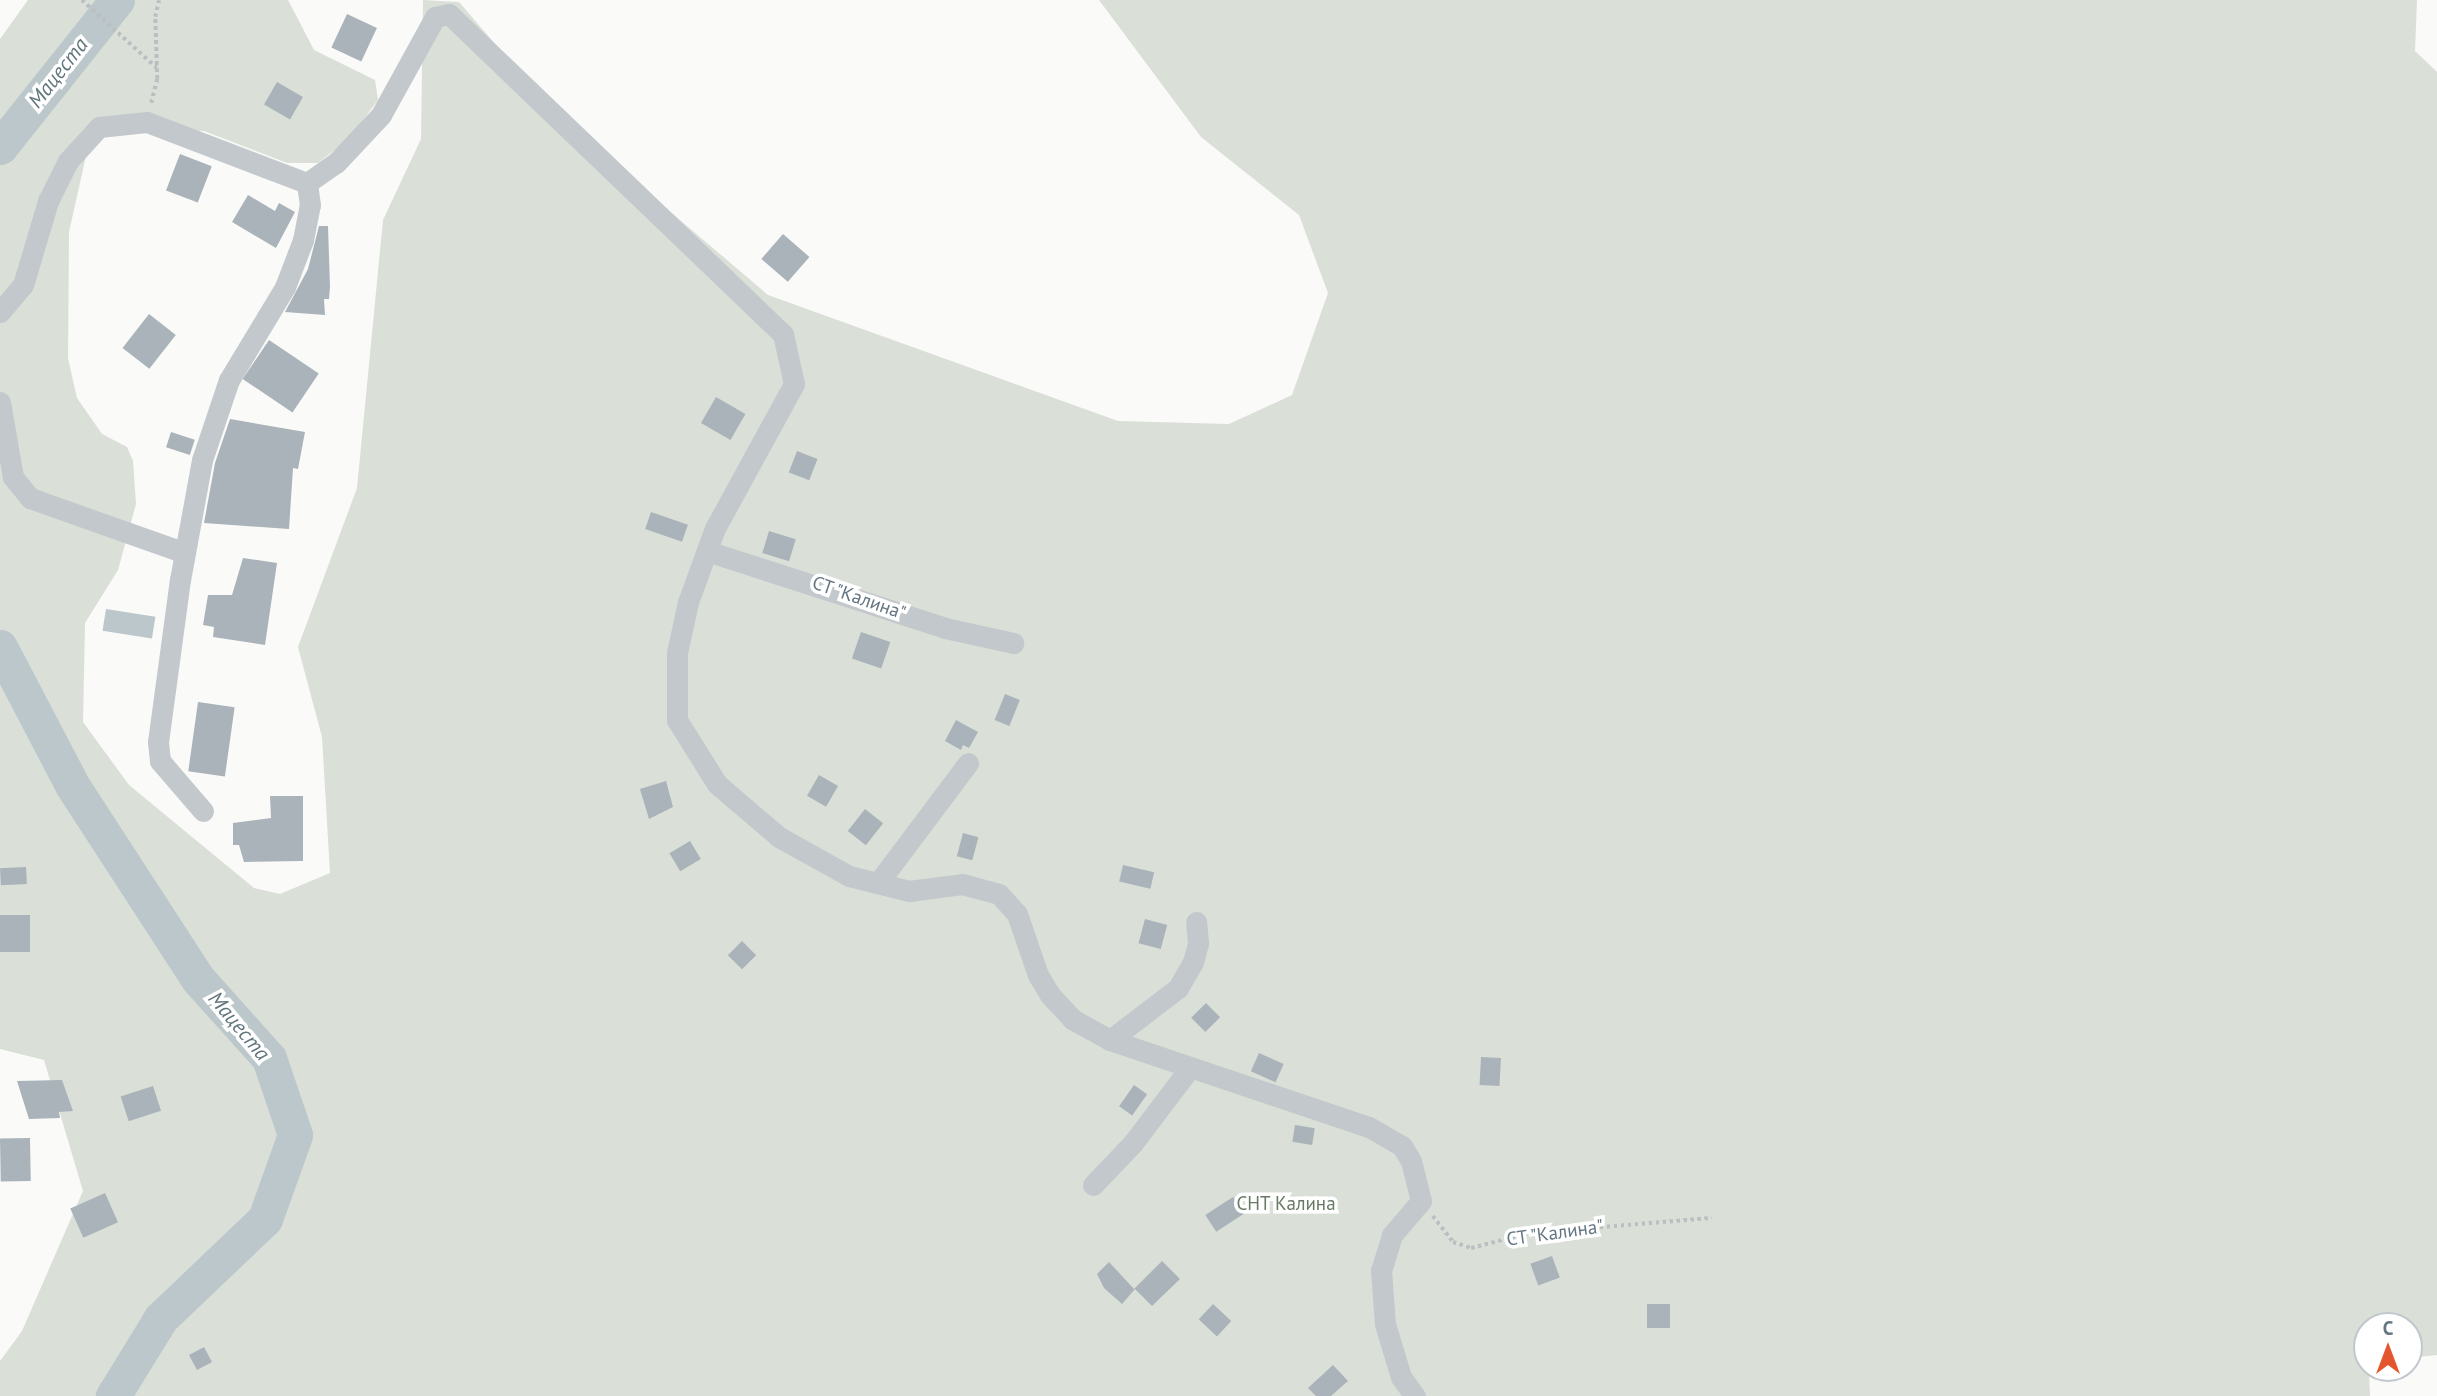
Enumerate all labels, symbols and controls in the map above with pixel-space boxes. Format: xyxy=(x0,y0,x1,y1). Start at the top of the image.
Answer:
water label: Мацеста xyxy=(23,33,93,113)
street label: СТ "Калина" xyxy=(808,571,910,625)
water label: Мацеста xyxy=(203,986,275,1066)
park label: СНТ Калина xyxy=(1236,1193,1336,1215)
street label: СТ "Калина" xyxy=(1504,1215,1606,1251)
north arrow xyxy=(2353,1312,2423,1382)
text: С xyxy=(2383,1316,2393,1340)

